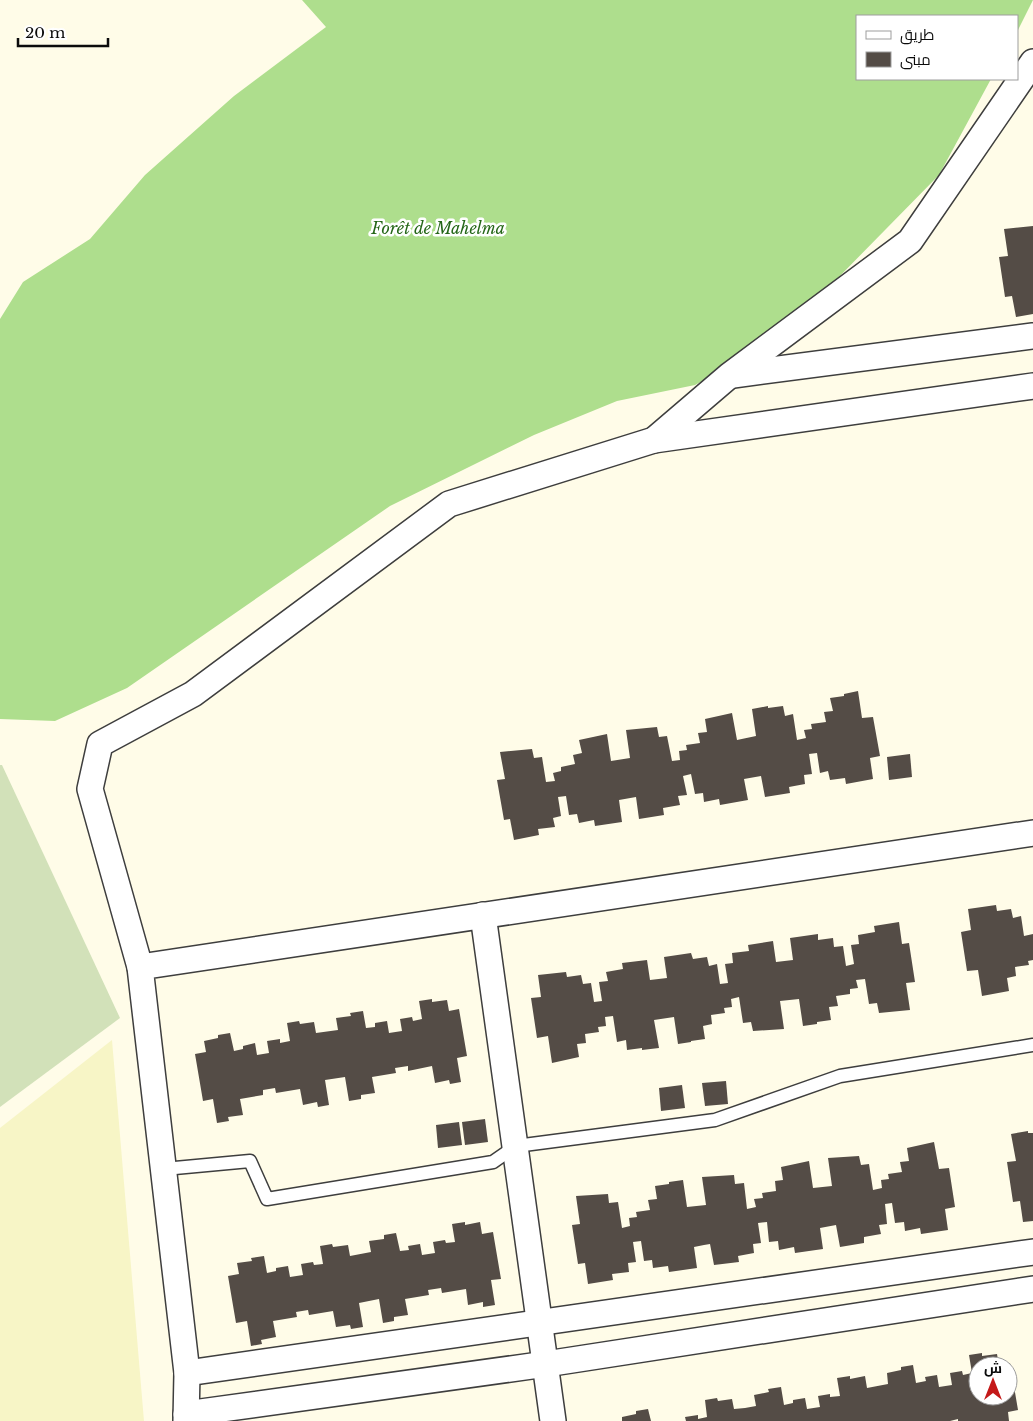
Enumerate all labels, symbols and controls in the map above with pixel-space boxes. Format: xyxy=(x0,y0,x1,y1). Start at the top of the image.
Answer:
scale bar xyxy=(18,15,108,47)
legend xyxy=(856,15,1018,80)
text: 20 m xyxy=(25,23,65,42)
text: طريق xyxy=(900,25,934,45)
text: مبنى xyxy=(900,50,931,70)
park label: Forêt de Mahelma xyxy=(370,218,505,238)
north arrow xyxy=(968,1356,1018,1406)
text: ش xyxy=(984,1359,1002,1377)

